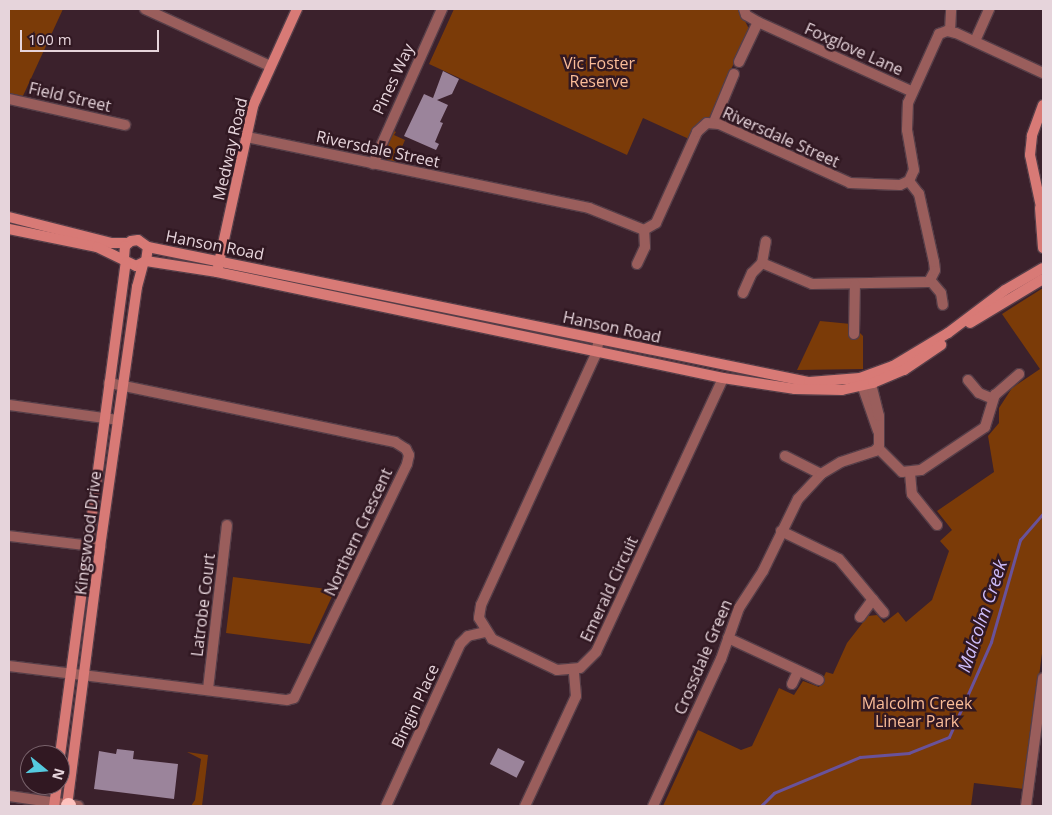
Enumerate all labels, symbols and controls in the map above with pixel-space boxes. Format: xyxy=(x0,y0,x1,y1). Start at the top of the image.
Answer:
street label: Foxglove Lane xyxy=(802,19,906,79)
scale bar xyxy=(22,20,161,52)
text: 100 m xyxy=(28,29,72,49)
street label: Pines Way xyxy=(368,41,418,117)
park label: Vic Foster Reserve xyxy=(563,53,635,91)
street label: Field Street xyxy=(27,78,113,116)
street label: Medway Road xyxy=(209,96,251,202)
street label: Riversdale Street xyxy=(720,103,842,171)
street label: Riversdale Street xyxy=(315,127,441,171)
street label: Hanson Road xyxy=(164,226,266,264)
street label: Hanson Road xyxy=(561,307,663,347)
street label: Northern Crescent xyxy=(320,465,396,599)
street label: Kingswood Drive xyxy=(71,470,105,596)
street label: Emerald Circuit xyxy=(576,533,642,645)
street label: Latrobe Court xyxy=(187,552,219,658)
water label: Malcolm Creek xyxy=(953,557,1011,675)
street label: Crossdale Green xyxy=(670,596,736,718)
street label: Bingin Place xyxy=(387,661,443,751)
park label: Malcolm Creek Linear Park xyxy=(862,693,972,731)
north arrow xyxy=(20,745,70,795)
text: N xyxy=(48,766,70,782)

